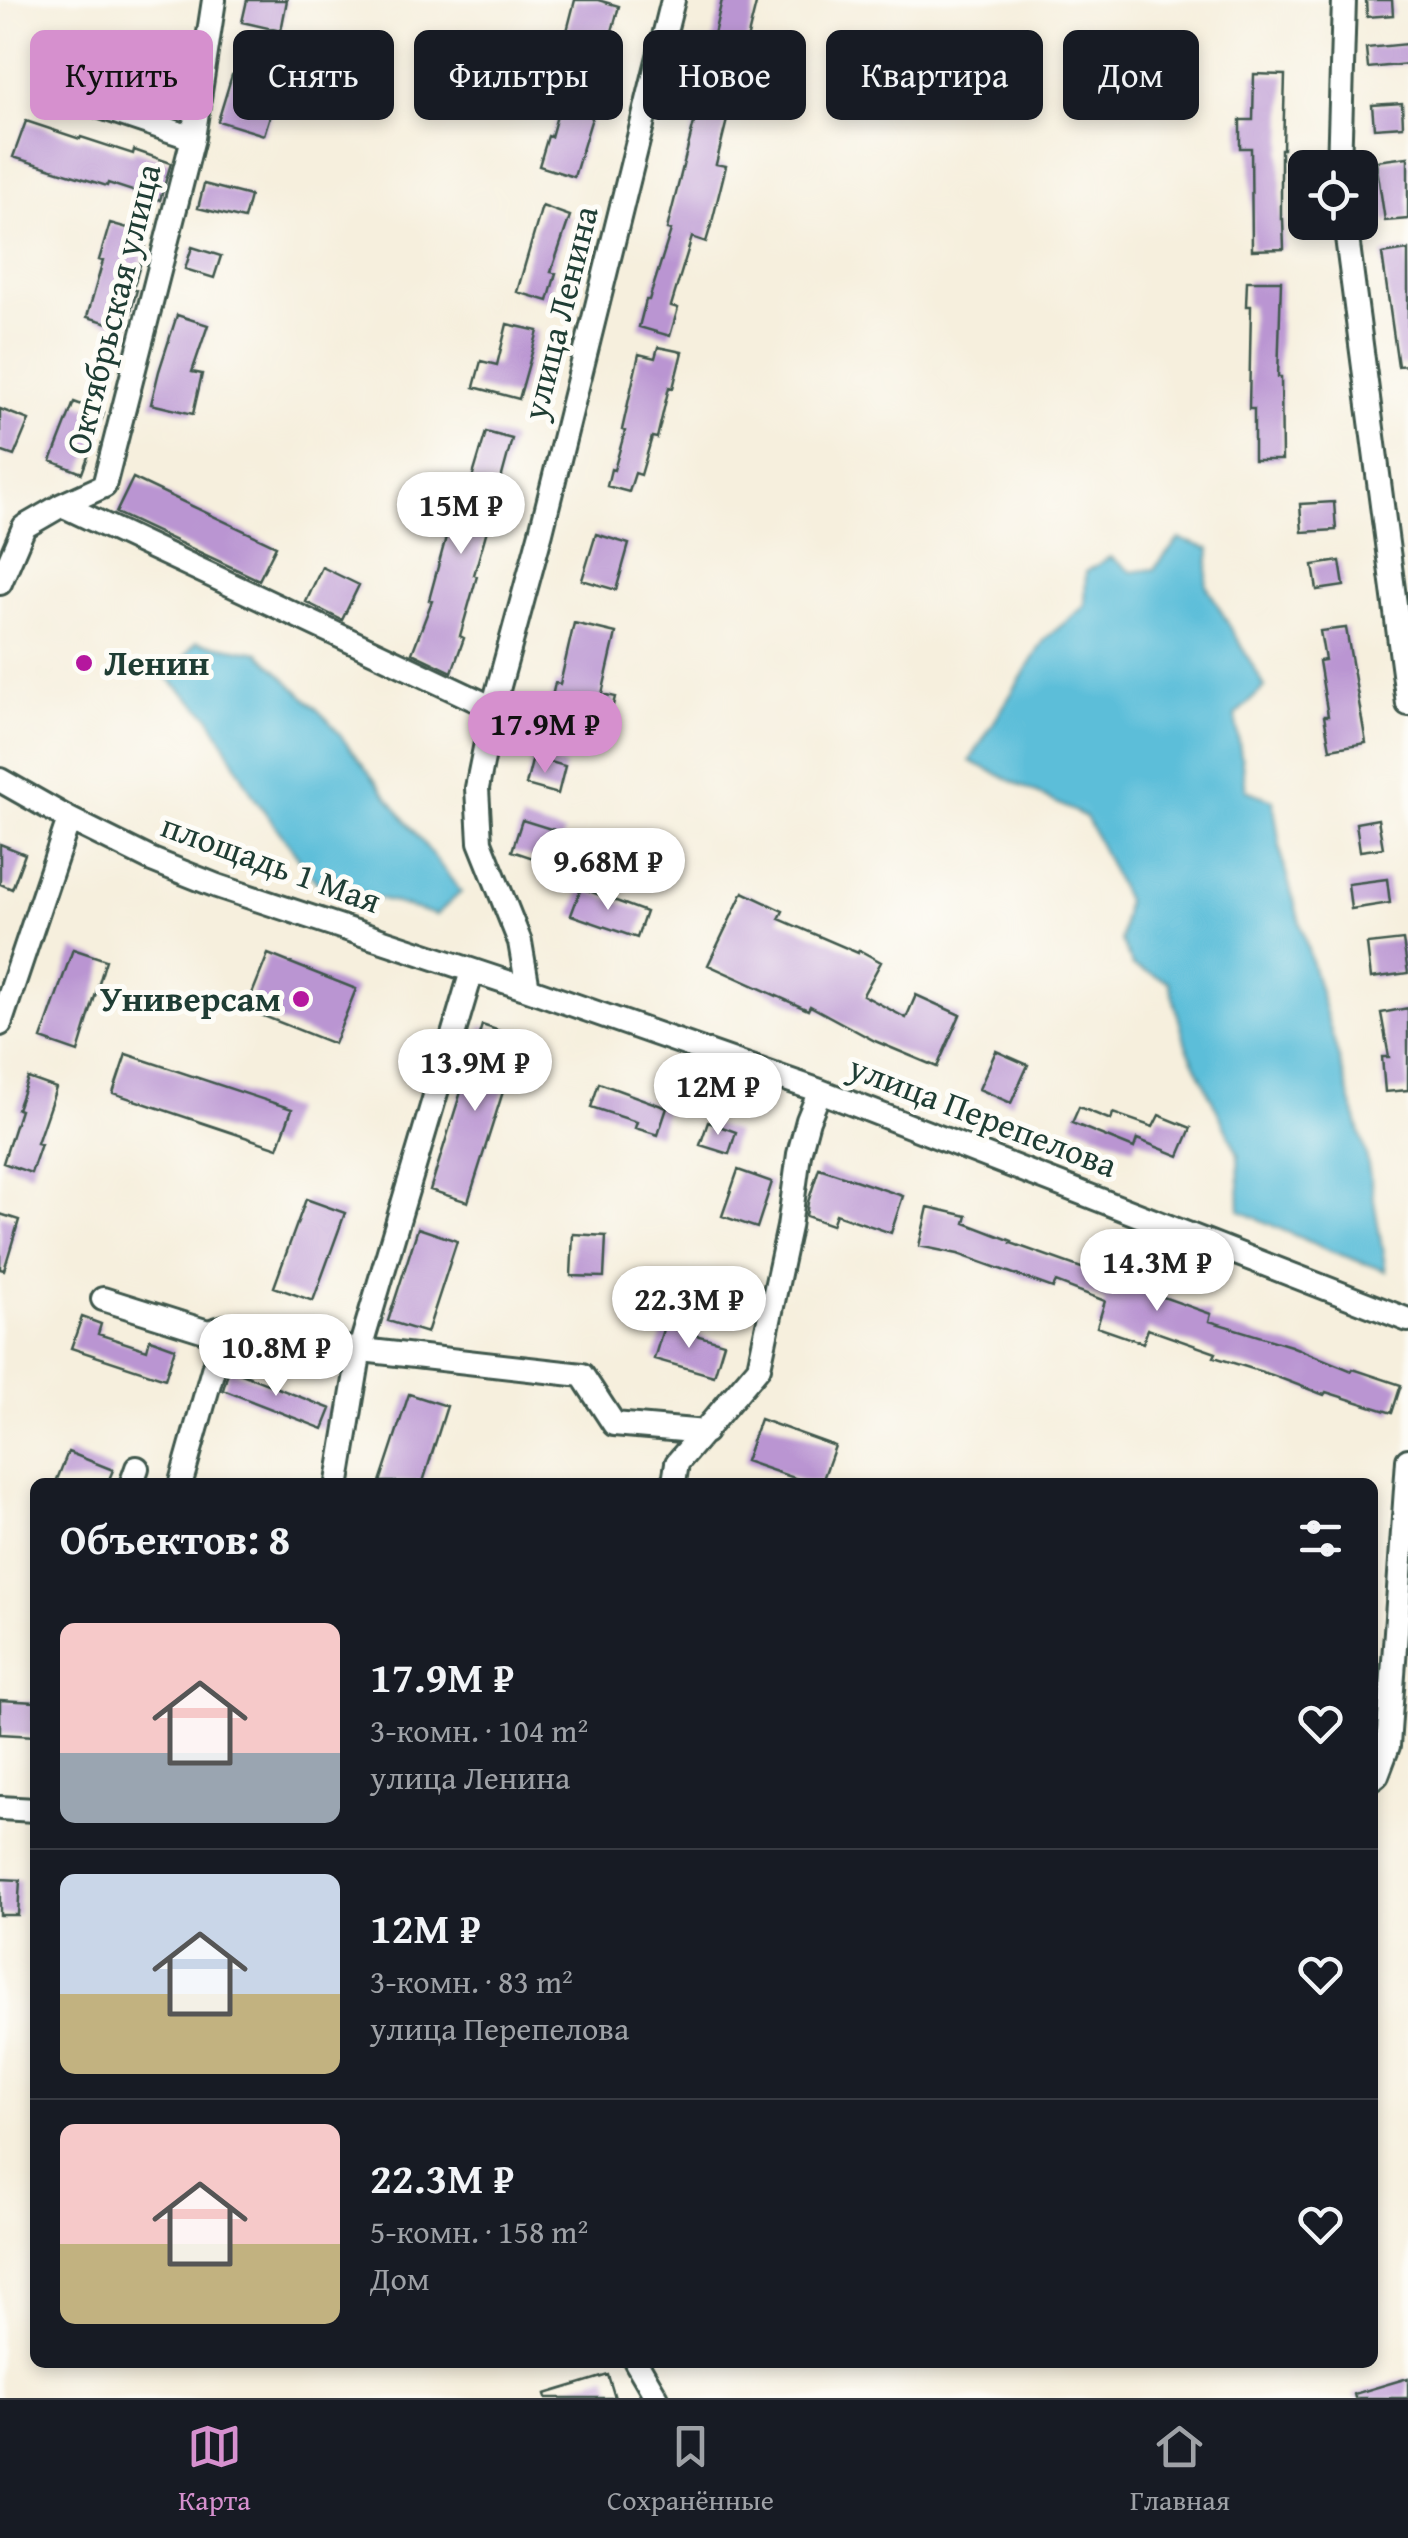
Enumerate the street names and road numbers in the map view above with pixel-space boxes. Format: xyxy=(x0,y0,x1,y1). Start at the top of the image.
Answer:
street label: Октябрьская улица xyxy=(52,158,173,460)
street label: улица Ленина xyxy=(508,200,611,426)
street label: площадь 1 Мая xyxy=(154,799,388,926)
street label: улица Перепелова xyxy=(841,1041,1125,1190)

